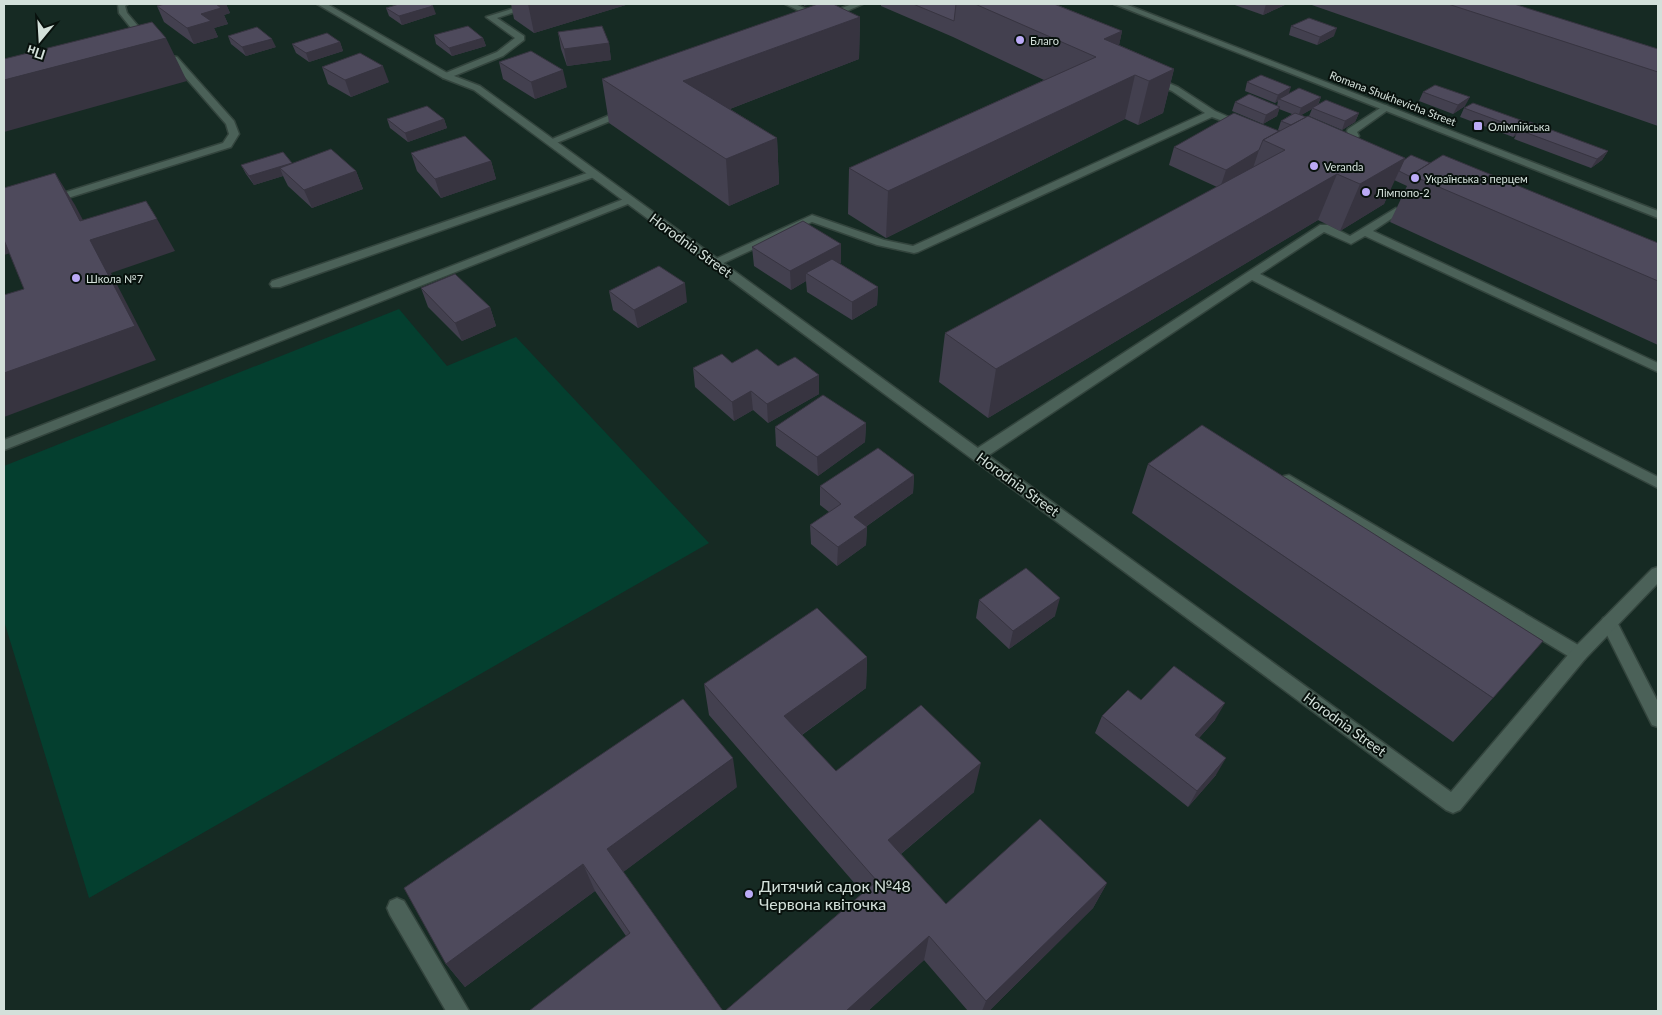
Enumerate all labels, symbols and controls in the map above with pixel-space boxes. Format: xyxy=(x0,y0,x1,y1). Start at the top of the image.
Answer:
north arrow xyxy=(15,15,65,65)
marker: Благо xyxy=(1014,34,1026,46)
place label: Благо xyxy=(1030,34,1059,47)
text: Пн xyxy=(24,42,47,64)
street label: Romana Shukhevicha Street xyxy=(1328,68,1458,128)
marker: Олiмпiйська xyxy=(1472,120,1484,132)
place label: Олiмпiйська xyxy=(1488,120,1550,133)
marker: Veranda xyxy=(1308,160,1320,172)
place label: Veranda xyxy=(1324,160,1364,173)
marker: Українська з перцем xyxy=(1409,172,1421,184)
place label: Українська з перцем xyxy=(1425,172,1528,185)
marker: Лімпопо-2 xyxy=(1360,186,1372,198)
place label: Лімпопо-2 xyxy=(1375,186,1430,199)
street label: Horodnia Street xyxy=(647,209,735,281)
marker: Школа №7 xyxy=(70,272,82,284)
place label: Школа №7 xyxy=(86,272,143,285)
street label: Horodnia Street xyxy=(974,448,1062,520)
street label: Horodnia Street xyxy=(1301,688,1389,760)
place label: Дитячий садок №48 Червона квіточка xyxy=(759,876,911,913)
marker: Дитячий садок №48 Червона квіточка xyxy=(743,888,755,900)

